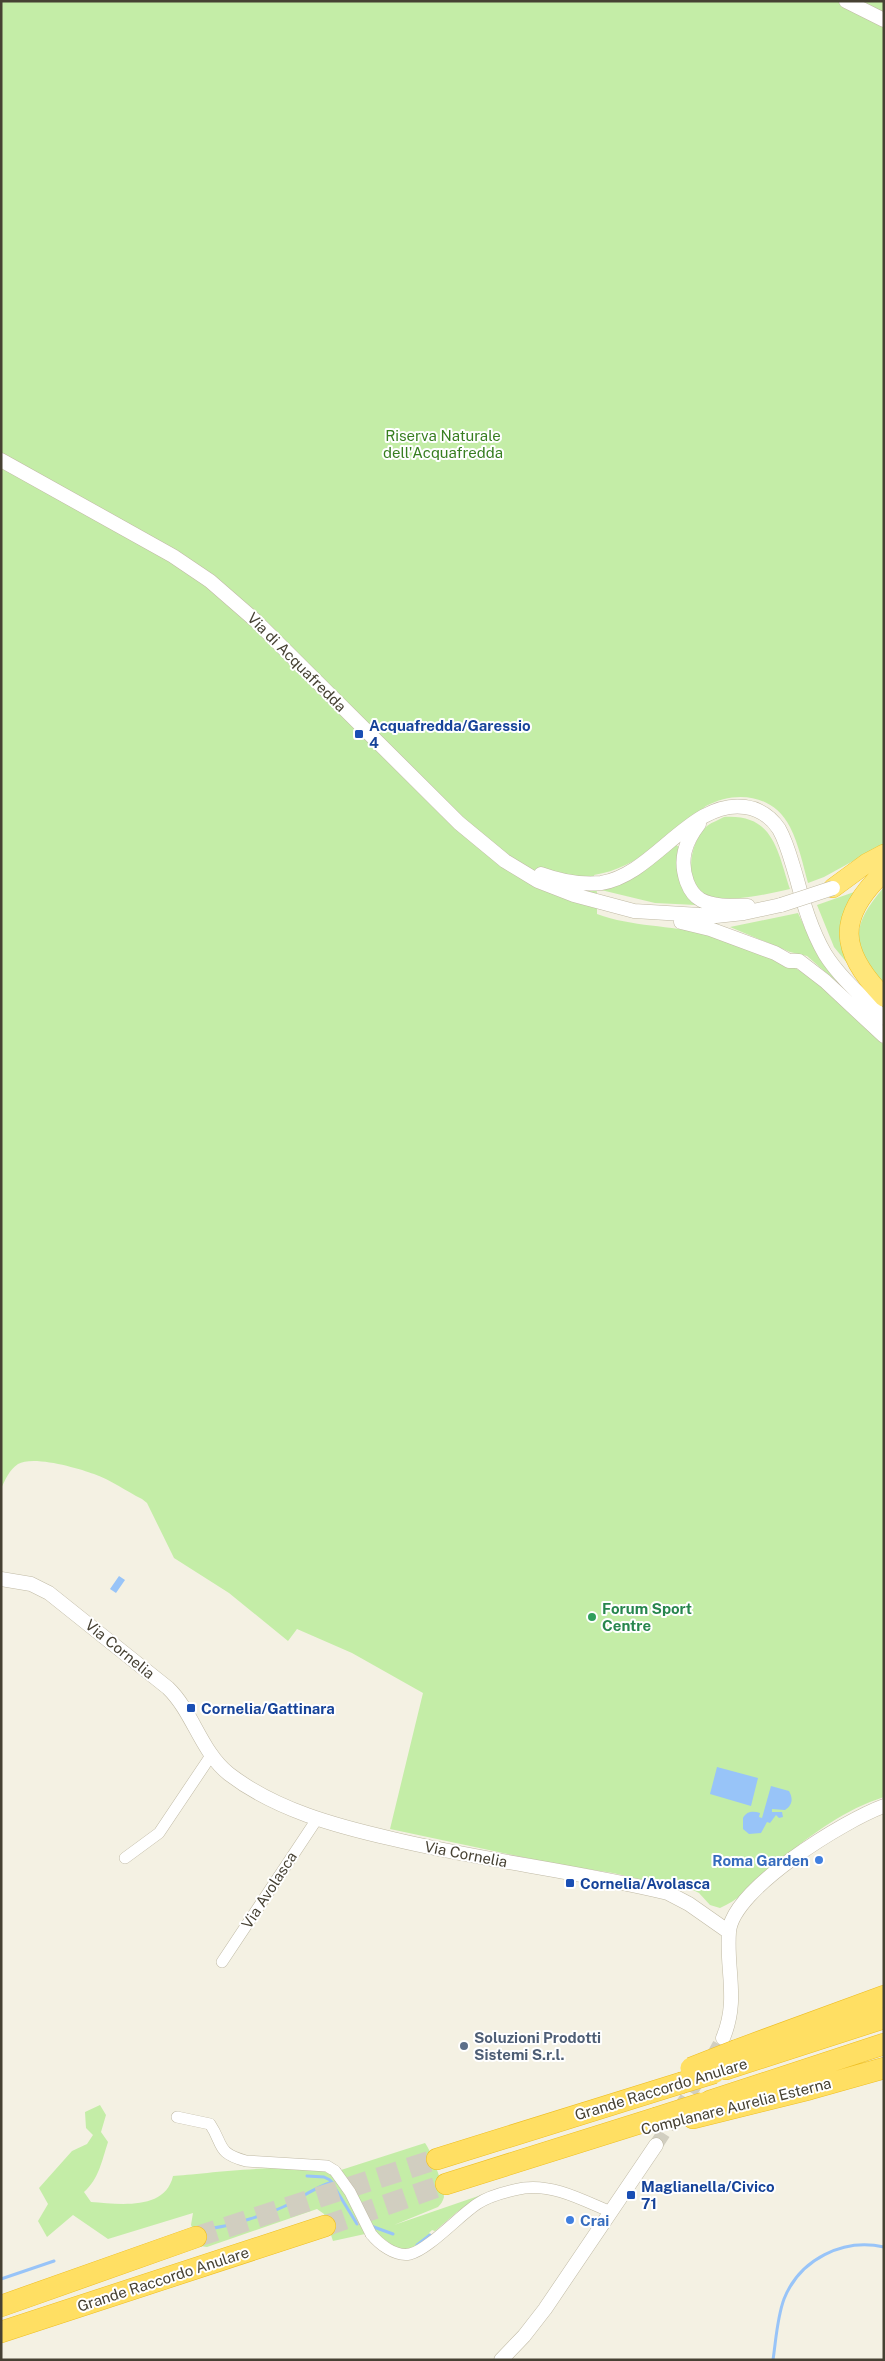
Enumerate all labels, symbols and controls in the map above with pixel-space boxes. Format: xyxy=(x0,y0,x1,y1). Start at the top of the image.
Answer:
park label: Riserva Naturale dell'Acquafredda xyxy=(383,427,503,461)
street label: Via di Acquafredda xyxy=(244,609,350,715)
place label: Acquafredda/Garessio 4 xyxy=(369,717,531,751)
marker: Acquafredda/Garessio 4 xyxy=(353,728,365,740)
place label: Forum Sport Centre xyxy=(602,1600,692,1634)
marker: Forum Sport Centre xyxy=(586,1611,598,1623)
street label: Via Cornelia xyxy=(82,1616,158,1682)
place label: Cornelia/Gattinara xyxy=(201,1700,335,1717)
marker: Cornelia/Gattinara xyxy=(185,1702,197,1714)
street label: Via Cornelia xyxy=(423,1838,509,1870)
street label: Via Avolasca xyxy=(238,1848,300,1932)
place label: Roma Garden xyxy=(712,1852,809,1869)
marker: Roma Garden xyxy=(813,1854,825,1866)
place label: Cornelia/Avolasca xyxy=(580,1875,710,1892)
marker: Cornelia/Avolasca xyxy=(564,1877,576,1889)
place label: Soluzioni Prodotti Sistemi S.r.l. xyxy=(474,2029,601,2063)
marker: Soluzioni Prodotti Sistemi S.r.l. xyxy=(458,2040,470,2052)
street label: Grande Raccordo Anulare xyxy=(573,2055,749,2123)
street label: Complanare Aurelia Esterna xyxy=(639,2074,833,2138)
place label: Maglianella/Civico 71 xyxy=(641,2178,775,2212)
marker: Maglianella/Civico 71 xyxy=(625,2189,637,2201)
place label: Crai xyxy=(580,2212,609,2229)
marker: Crai xyxy=(564,2214,576,2226)
street label: Grande Raccordo Anulare xyxy=(75,2243,251,2315)

